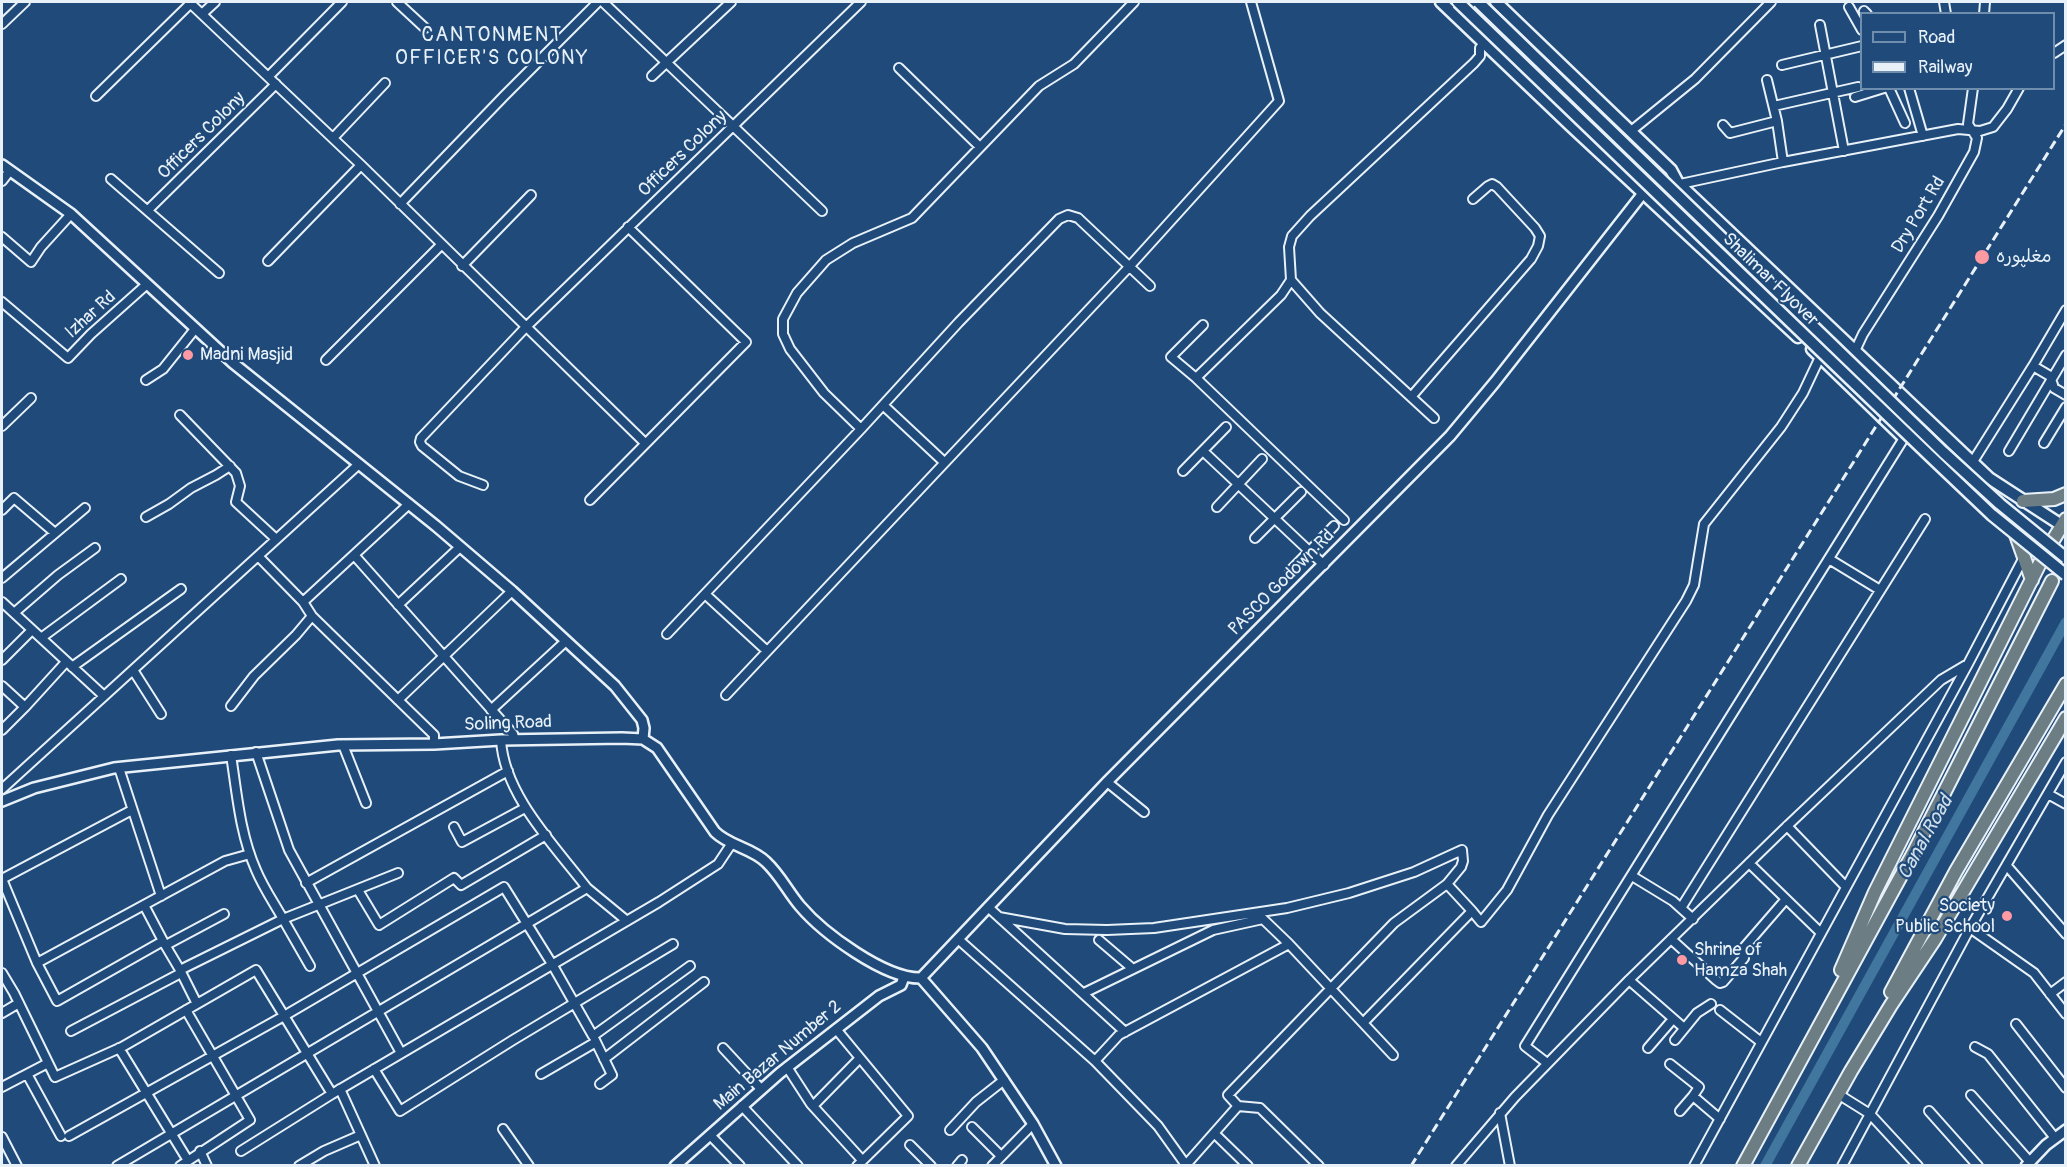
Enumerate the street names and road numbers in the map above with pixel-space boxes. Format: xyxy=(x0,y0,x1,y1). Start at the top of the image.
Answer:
street label: Officers Colony xyxy=(154,88,250,184)
street label: Officers Colony xyxy=(634,106,732,202)
street label: Dry Port Rd xyxy=(1888,173,1950,257)
street label: Shalimar Flyover xyxy=(1718,229,1822,331)
street label: Izhar Rd xyxy=(61,287,121,343)
street label: PASCO Godown Rd xyxy=(1225,526,1339,640)
street label: Soling Road xyxy=(464,712,552,736)
street label: Main Bazar Number 2 xyxy=(710,996,846,1116)

